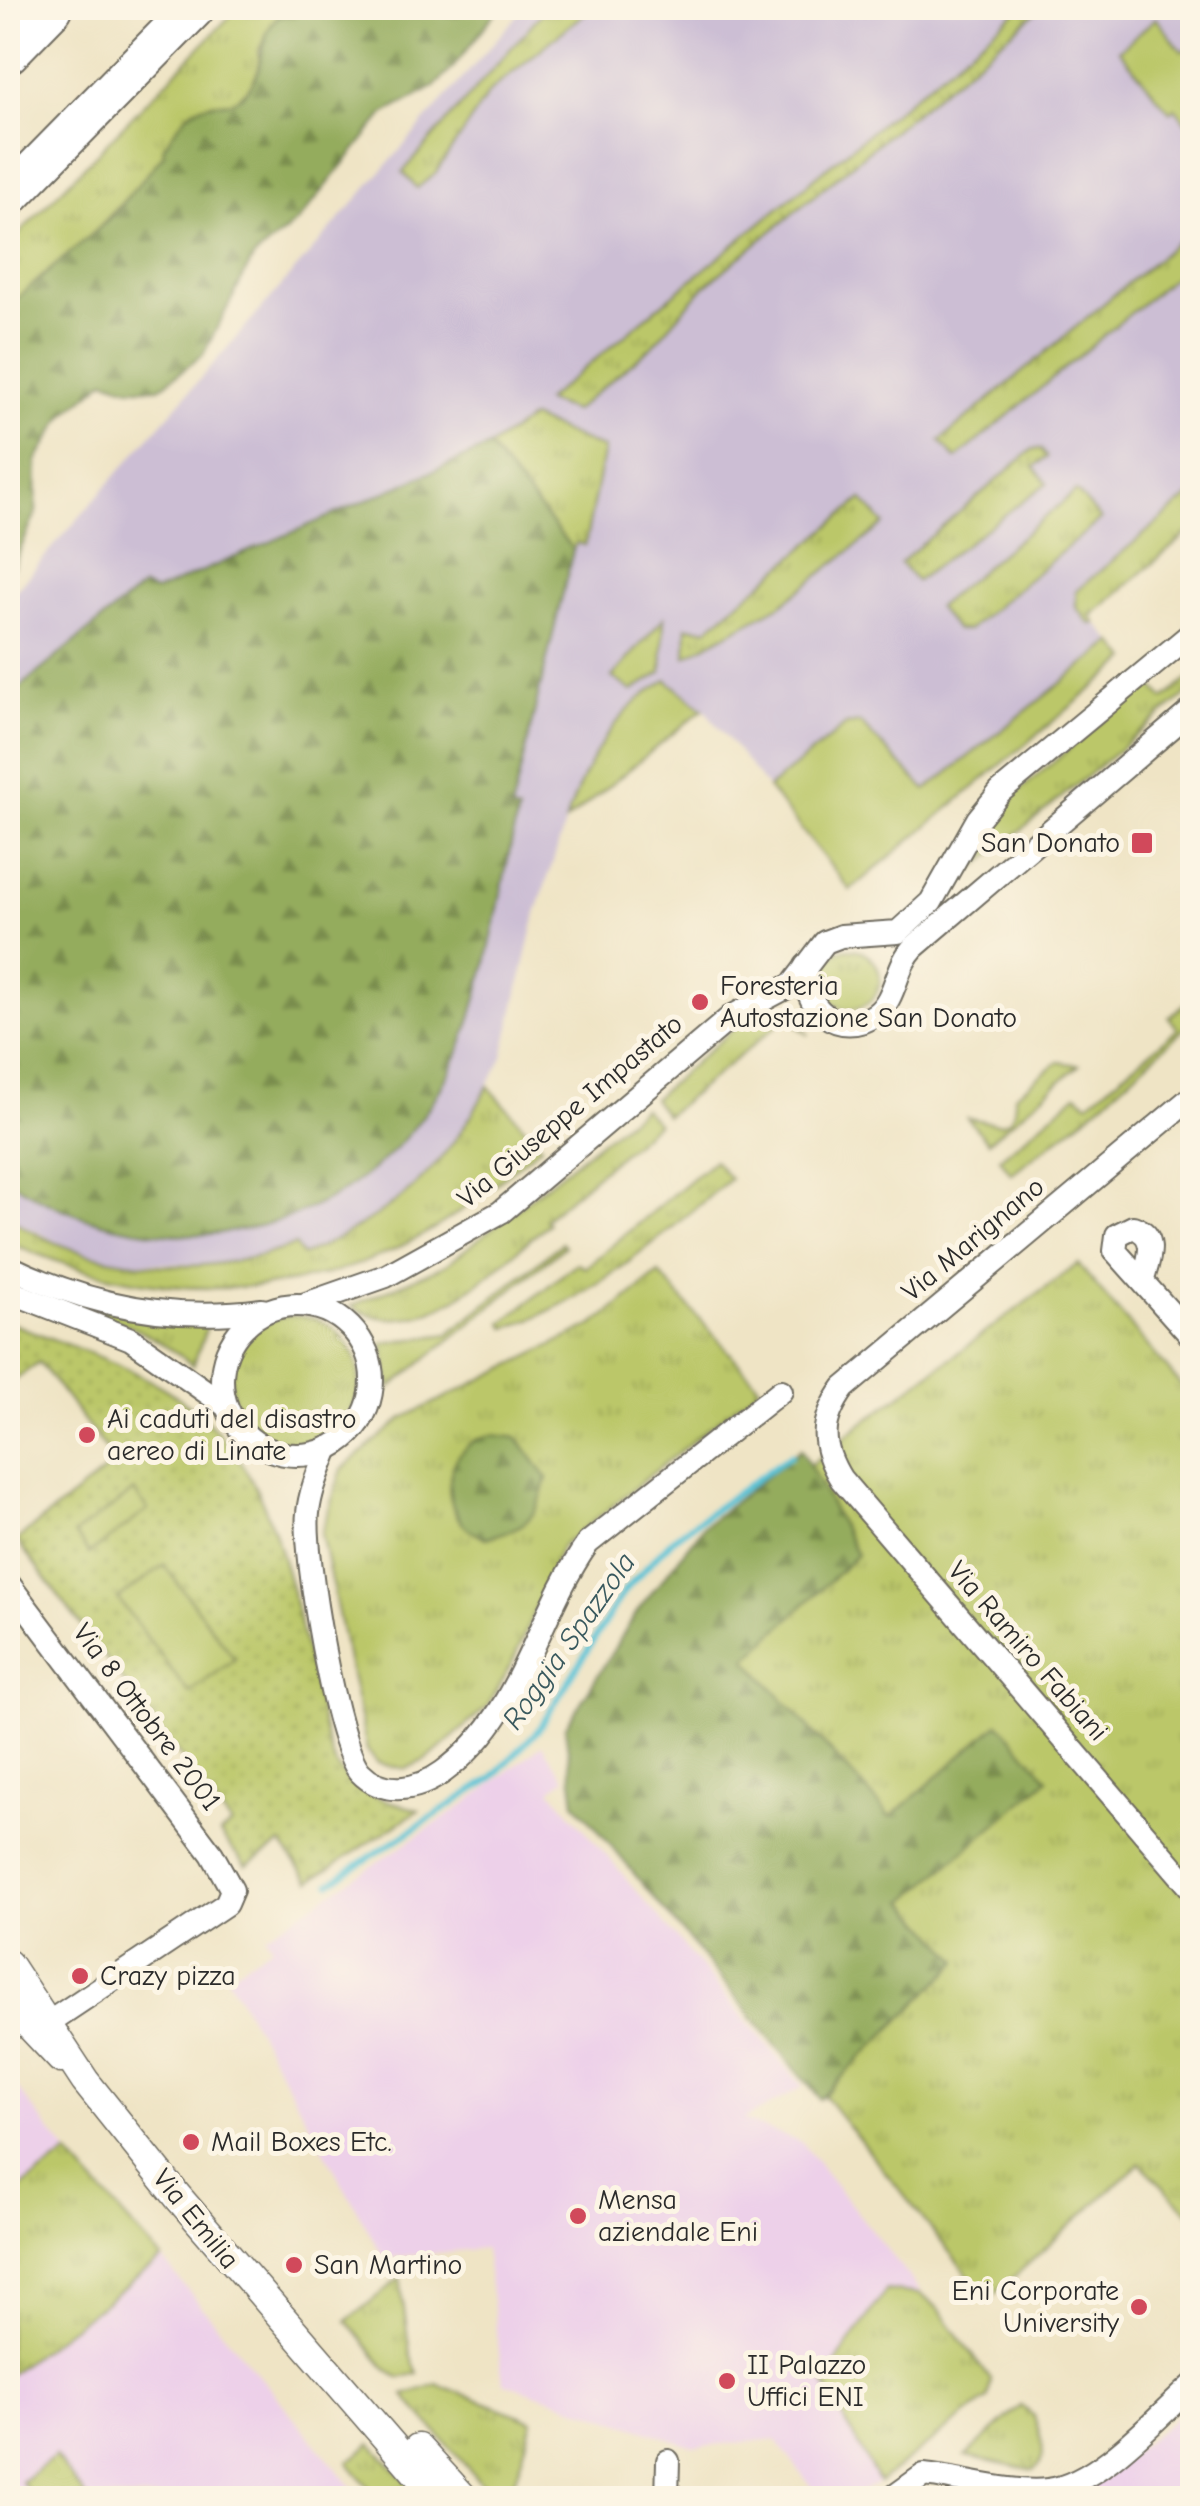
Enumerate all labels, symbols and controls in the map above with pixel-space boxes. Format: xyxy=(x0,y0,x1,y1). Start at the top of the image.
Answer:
place label: San Donato xyxy=(981,827,1120,859)
marker: San Donato xyxy=(1129,830,1155,856)
place label: Foresteria Autostazione San Donato xyxy=(720,970,1017,1034)
marker: Foresteria Autostazione San Donato xyxy=(689,991,711,1013)
street label: Via Giuseppe Impastato xyxy=(451,1008,689,1214)
street label: Via Marignano xyxy=(895,1170,1051,1308)
place label: Ai caduti del disastro aereo di Linate xyxy=(107,1403,356,1467)
marker: Ai caduti del disastro aereo di Linate xyxy=(76,1424,98,1446)
water label: Roggia Spazzola xyxy=(495,1546,643,1736)
street label: Via Ramiro Fabiani xyxy=(941,1555,1115,1747)
street label: Via 8 Ottobre 2001 xyxy=(66,1617,228,1817)
place label: Crazy pizza xyxy=(100,1960,236,1992)
marker: Crazy pizza xyxy=(69,1965,91,1987)
place label: Mail Boxes Etc. xyxy=(211,2126,392,2158)
marker: Mail Boxes Etc. xyxy=(180,2131,202,2153)
street label: Via Emilia xyxy=(146,2163,246,2275)
place label: Mensa aziendale Eni xyxy=(598,2184,758,2248)
marker: Mensa aziendale Eni xyxy=(567,2205,589,2227)
place label: San Martino xyxy=(314,2249,462,2281)
marker: San Martino xyxy=(283,2254,305,2276)
place label: Eni Corporate University xyxy=(952,2275,1119,2339)
marker: Eni Corporate University xyxy=(1128,2296,1150,2318)
place label: II Palazzo Uffici ENI xyxy=(747,2349,866,2413)
marker: II Palazzo Uffici ENI xyxy=(716,2370,738,2392)

